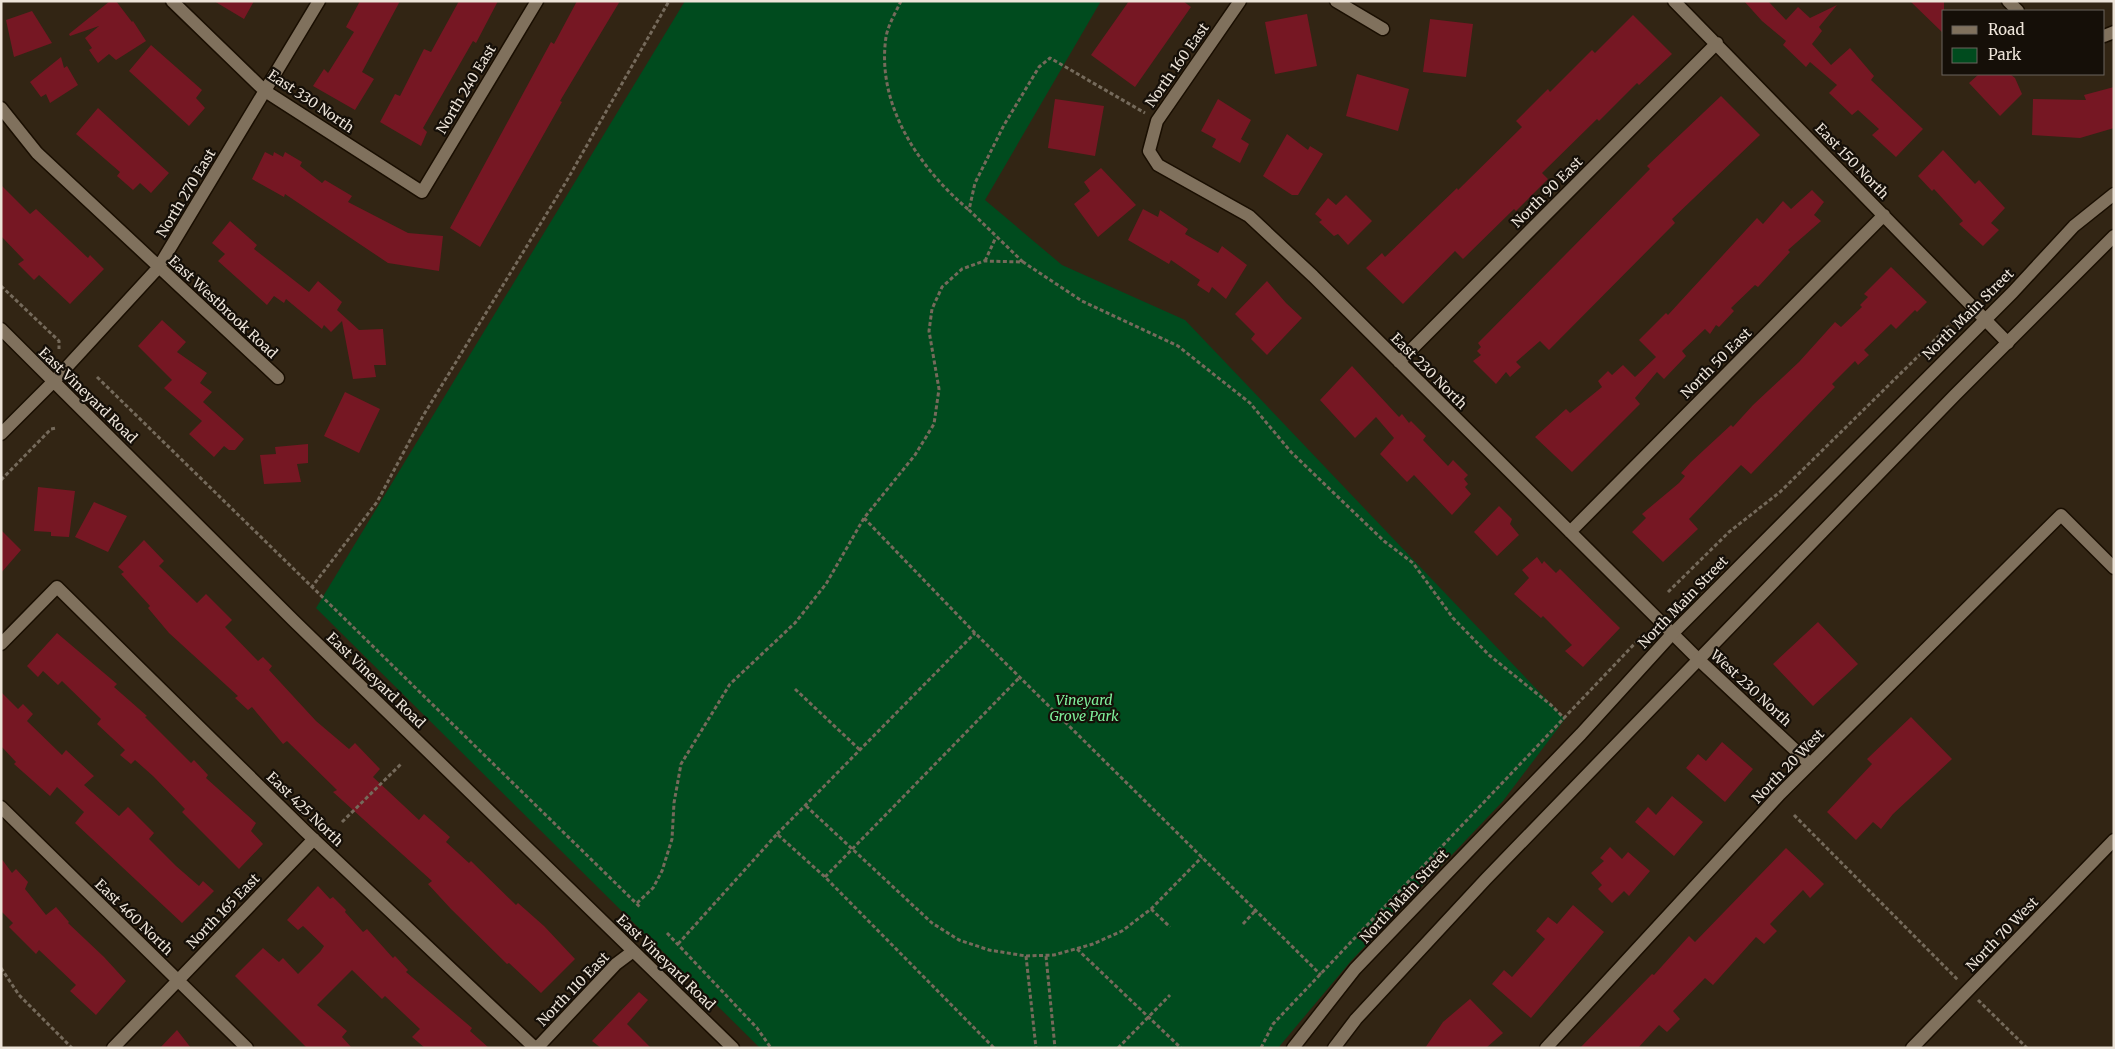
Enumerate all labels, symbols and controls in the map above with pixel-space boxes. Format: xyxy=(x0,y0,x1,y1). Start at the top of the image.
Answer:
legend xyxy=(1942,10,2105,75)
street label: North 160 East xyxy=(1141,19,1213,111)
text: Road xyxy=(1988,20,2024,39)
street label: North 240 East xyxy=(432,41,500,137)
text: Park xyxy=(1988,45,2022,64)
street label: East 330 North xyxy=(265,66,357,136)
street label: East 150 North xyxy=(1811,119,1893,203)
street label: North 270 East xyxy=(152,145,220,241)
street label: North 90 East xyxy=(1508,152,1587,231)
street label: East Westbrook Road xyxy=(165,252,282,363)
street label: North Main Street xyxy=(1919,264,2018,363)
street label: North 50 East xyxy=(1677,324,1755,402)
street label: East 230 North xyxy=(1387,329,1471,413)
street label: East Vineyard Road xyxy=(35,343,141,447)
street label: North Main Street xyxy=(1634,552,1732,652)
street label: East Vineyard Road xyxy=(323,628,429,732)
street label: West 230 North xyxy=(1706,645,1795,730)
park label: Vineyard Grove Park xyxy=(1049,691,1119,725)
street label: North 20 West xyxy=(1748,725,1828,807)
street label: East 425 North xyxy=(263,768,347,850)
street label: North Main Street xyxy=(1356,845,1452,947)
street label: North 165 East xyxy=(183,869,264,952)
street label: East 460 North xyxy=(91,875,177,959)
street label: North 70 West xyxy=(1962,893,2042,975)
street label: East Vineyard Road xyxy=(613,910,719,1014)
street label: North 110 East xyxy=(533,948,613,1030)

